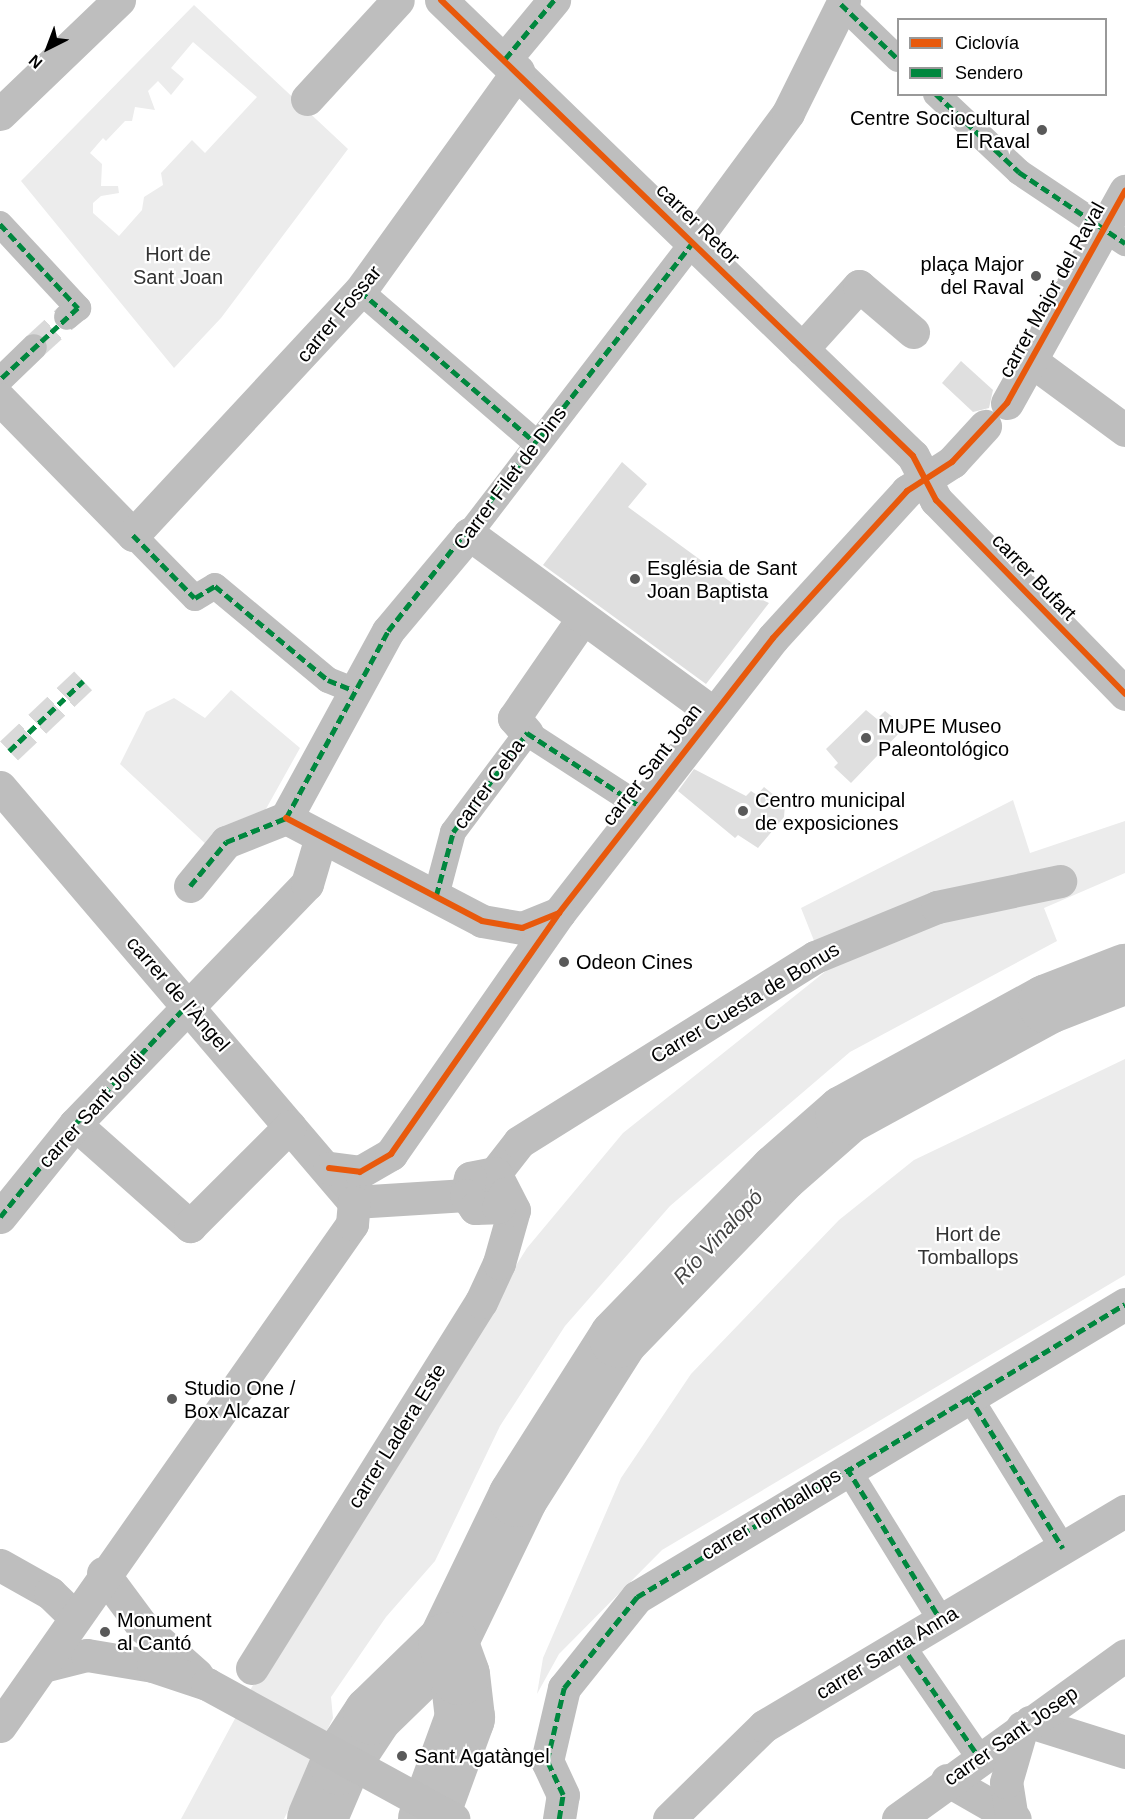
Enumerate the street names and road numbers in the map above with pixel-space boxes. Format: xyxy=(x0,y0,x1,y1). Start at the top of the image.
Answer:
street label: carrer Retor xyxy=(651,178,745,270)
street label: carrer Major del Raval xyxy=(994,198,1110,382)
street label: carrer Fossar xyxy=(292,261,386,367)
street label: Carrer Filet de Dins xyxy=(448,402,572,554)
street label: carrer Bufart xyxy=(987,529,1081,625)
street label: carrer Sant Joan xyxy=(597,699,707,831)
street label: carrer Ceba xyxy=(448,734,530,834)
street label: carrer de l'Àngel xyxy=(121,931,235,1057)
street label: Carrer Cuesta de Bonus xyxy=(646,937,844,1069)
street label: carrer Sant Jordi xyxy=(34,1047,150,1173)
street label: carrer Ladera Este xyxy=(343,1359,451,1513)
street label: carrer Tomballops xyxy=(697,1463,845,1565)
street label: carrer Santa Anna xyxy=(811,1601,963,1705)
street label: carrer Sant Josep xyxy=(939,1681,1083,1791)

